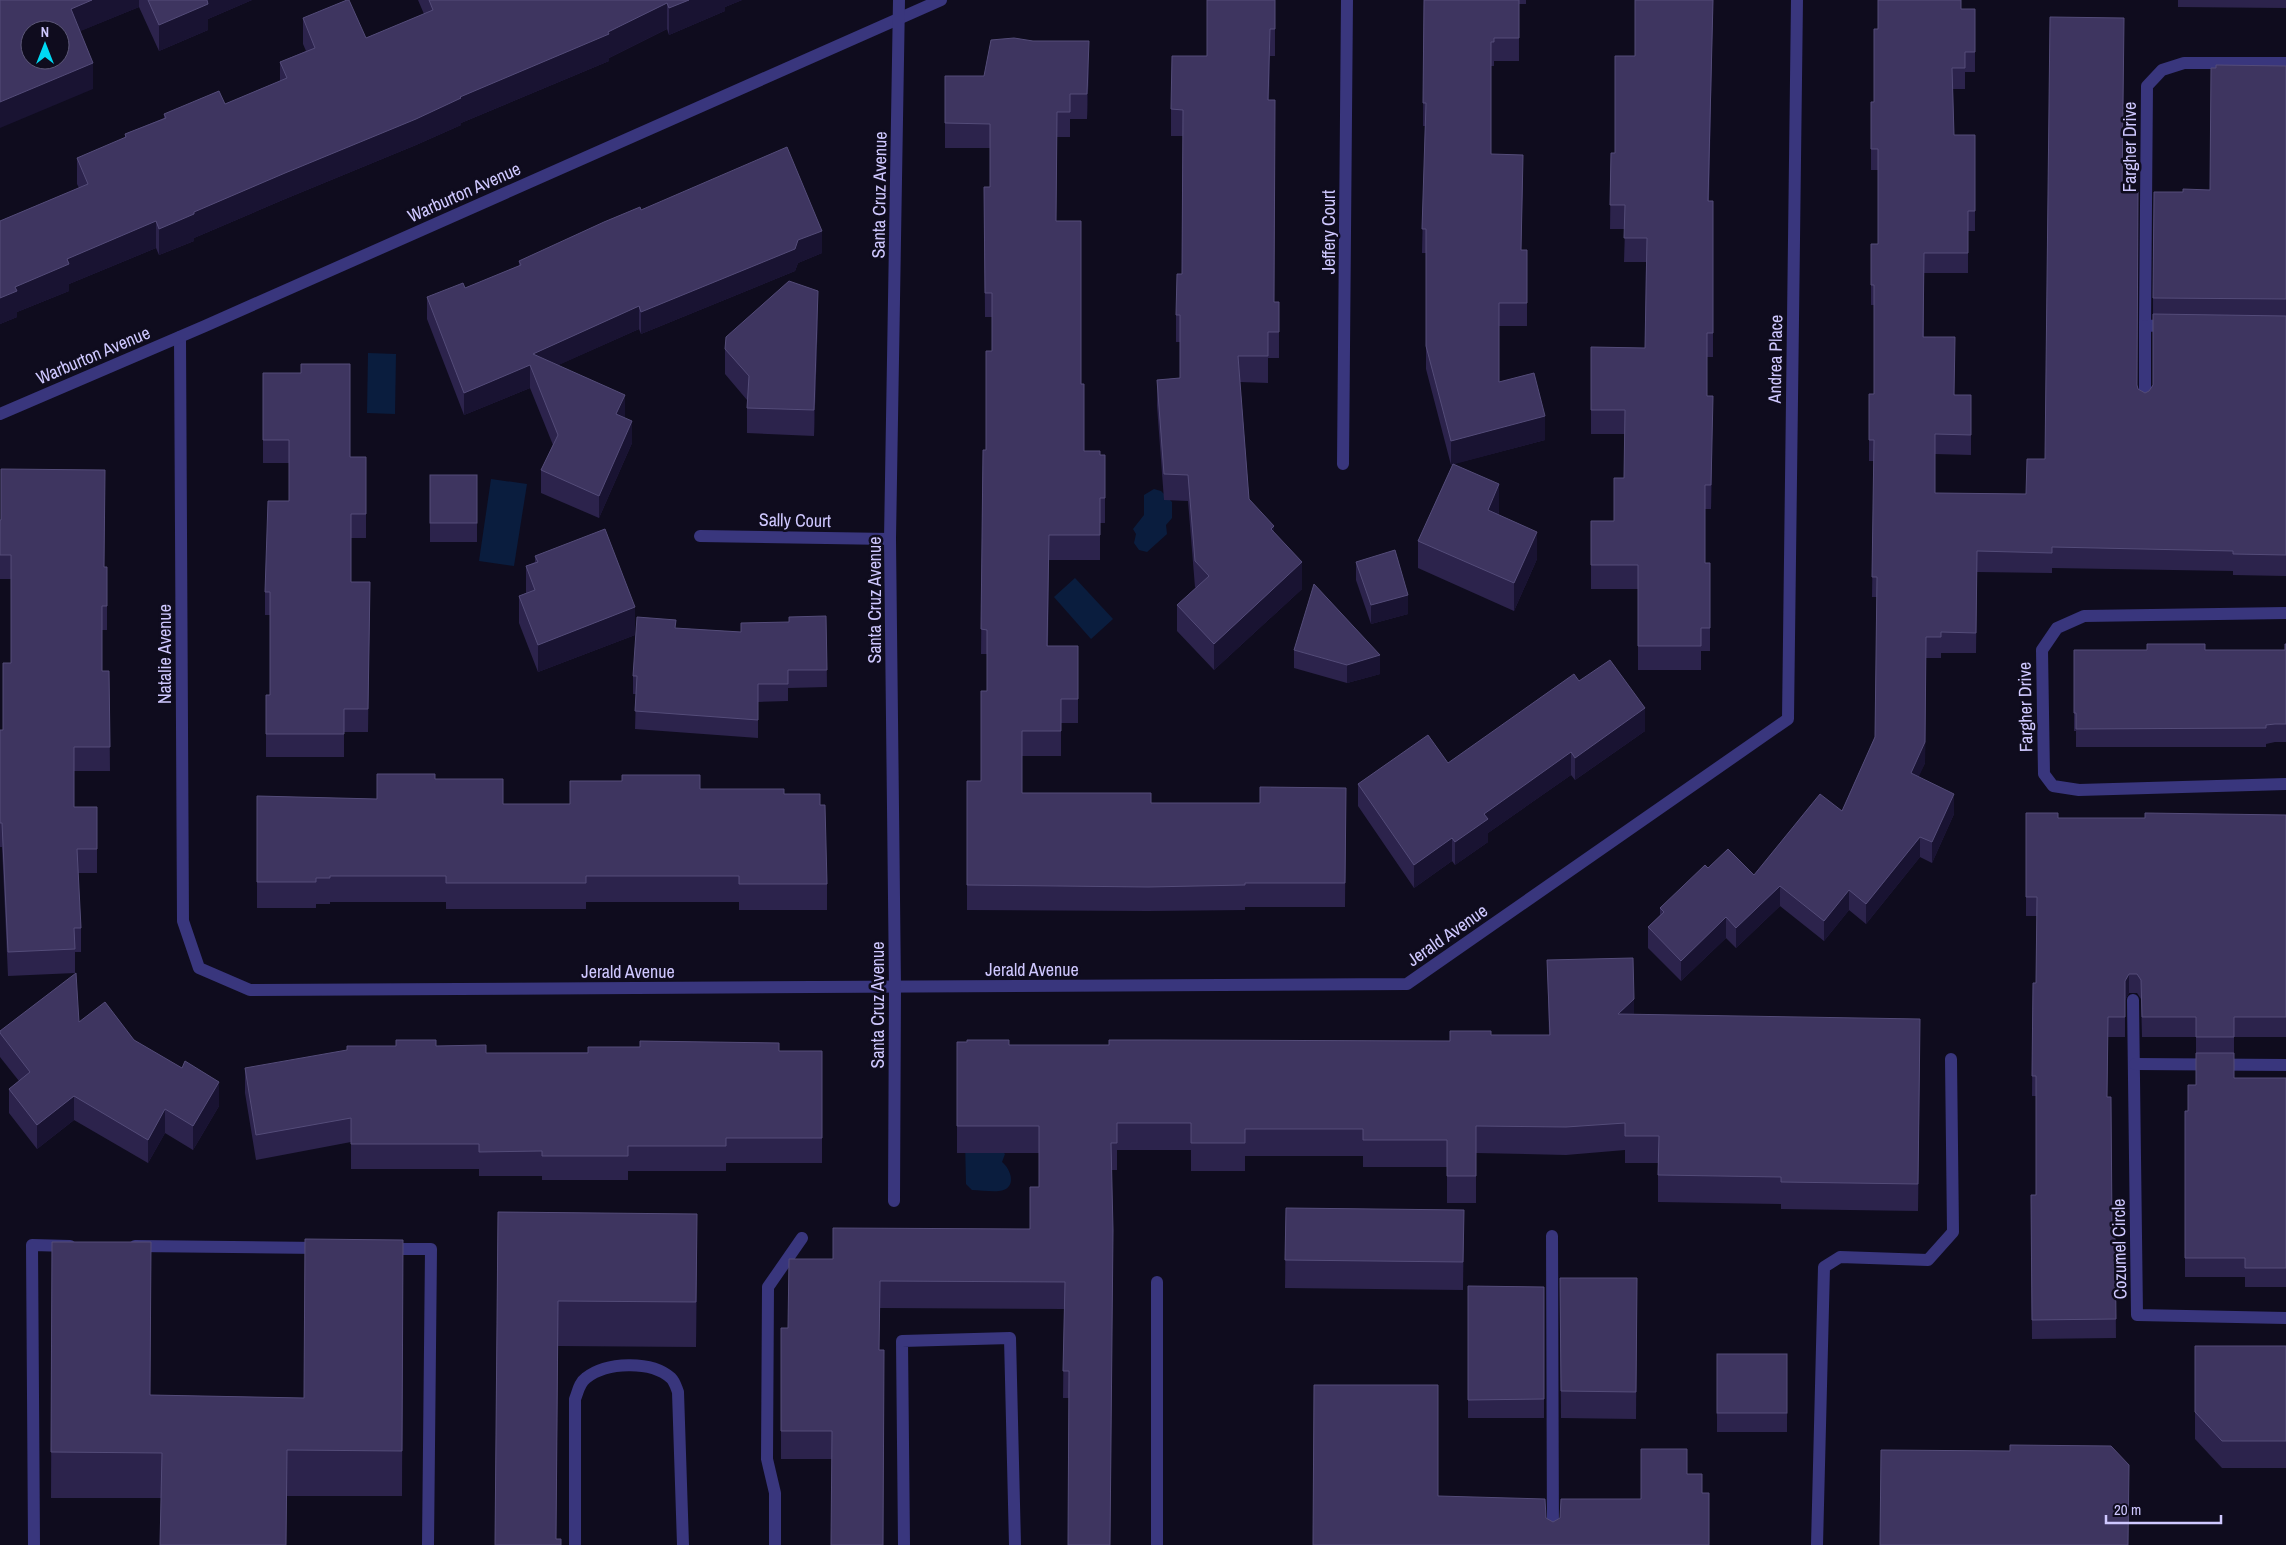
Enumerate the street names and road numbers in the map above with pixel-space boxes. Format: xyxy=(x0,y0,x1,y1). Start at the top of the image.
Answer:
street label: Fargher Drive xyxy=(2117,102,2142,192)
street label: Santa Cruz Avenue xyxy=(865,131,893,259)
street label: Warburton Avenue xyxy=(403,156,525,228)
street label: Jeffery Court xyxy=(1316,190,1341,274)
street label: Andrea Place xyxy=(1762,314,1788,405)
street label: Warburton Avenue xyxy=(32,320,154,390)
street label: Sally Court xyxy=(759,507,831,533)
street label: Santa Cruz Avenue xyxy=(862,537,887,663)
street label: Natalie Avenue xyxy=(152,604,177,704)
street label: Fargher Drive xyxy=(2012,662,2038,752)
street label: Jerald Avenue xyxy=(1402,898,1492,972)
street label: Santa Cruz Avenue xyxy=(865,942,890,1068)
street label: Jerald Avenue xyxy=(985,957,1079,982)
street label: Jerald Avenue xyxy=(581,959,675,984)
street label: Cozumel Circle xyxy=(2106,1198,2132,1300)

